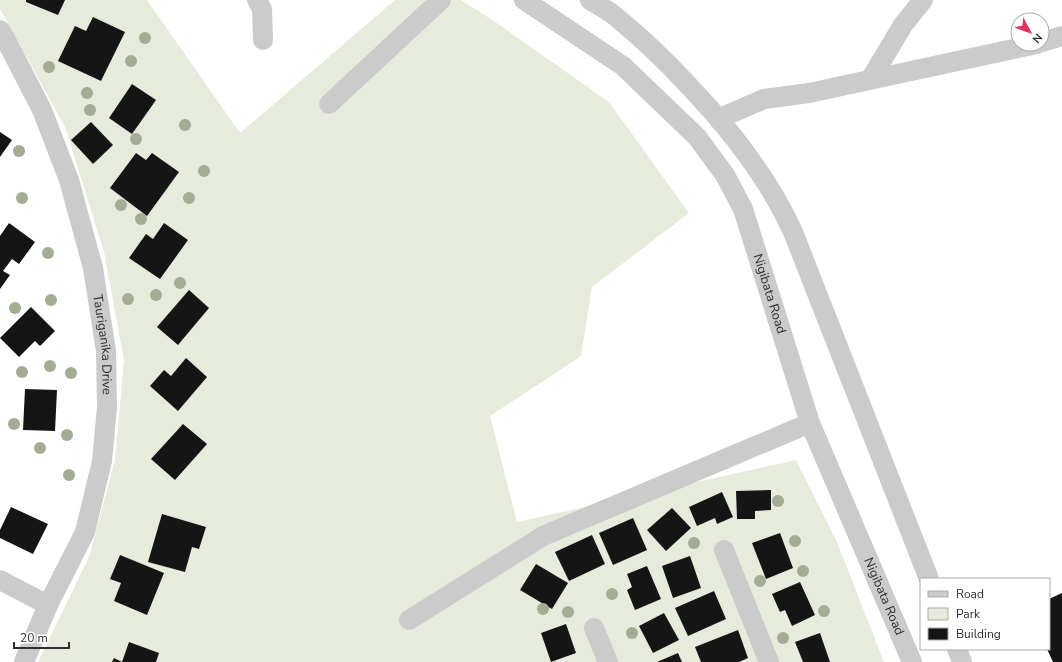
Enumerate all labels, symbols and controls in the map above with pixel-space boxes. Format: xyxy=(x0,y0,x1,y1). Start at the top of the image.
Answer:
north arrow xyxy=(1010,12,1050,52)
text: N xyxy=(1029,30,1046,46)
street label: Nigibata Road xyxy=(749,252,790,336)
street label: Tauriganika Drive xyxy=(88,293,116,395)
street label: Nigibata Road xyxy=(859,555,909,638)
legend xyxy=(920,578,1050,650)
text: Road xyxy=(956,586,984,602)
text: Park xyxy=(956,606,981,622)
scale bar xyxy=(14,624,69,650)
text: Building xyxy=(956,626,1001,642)
text: 20 m xyxy=(20,630,48,646)

